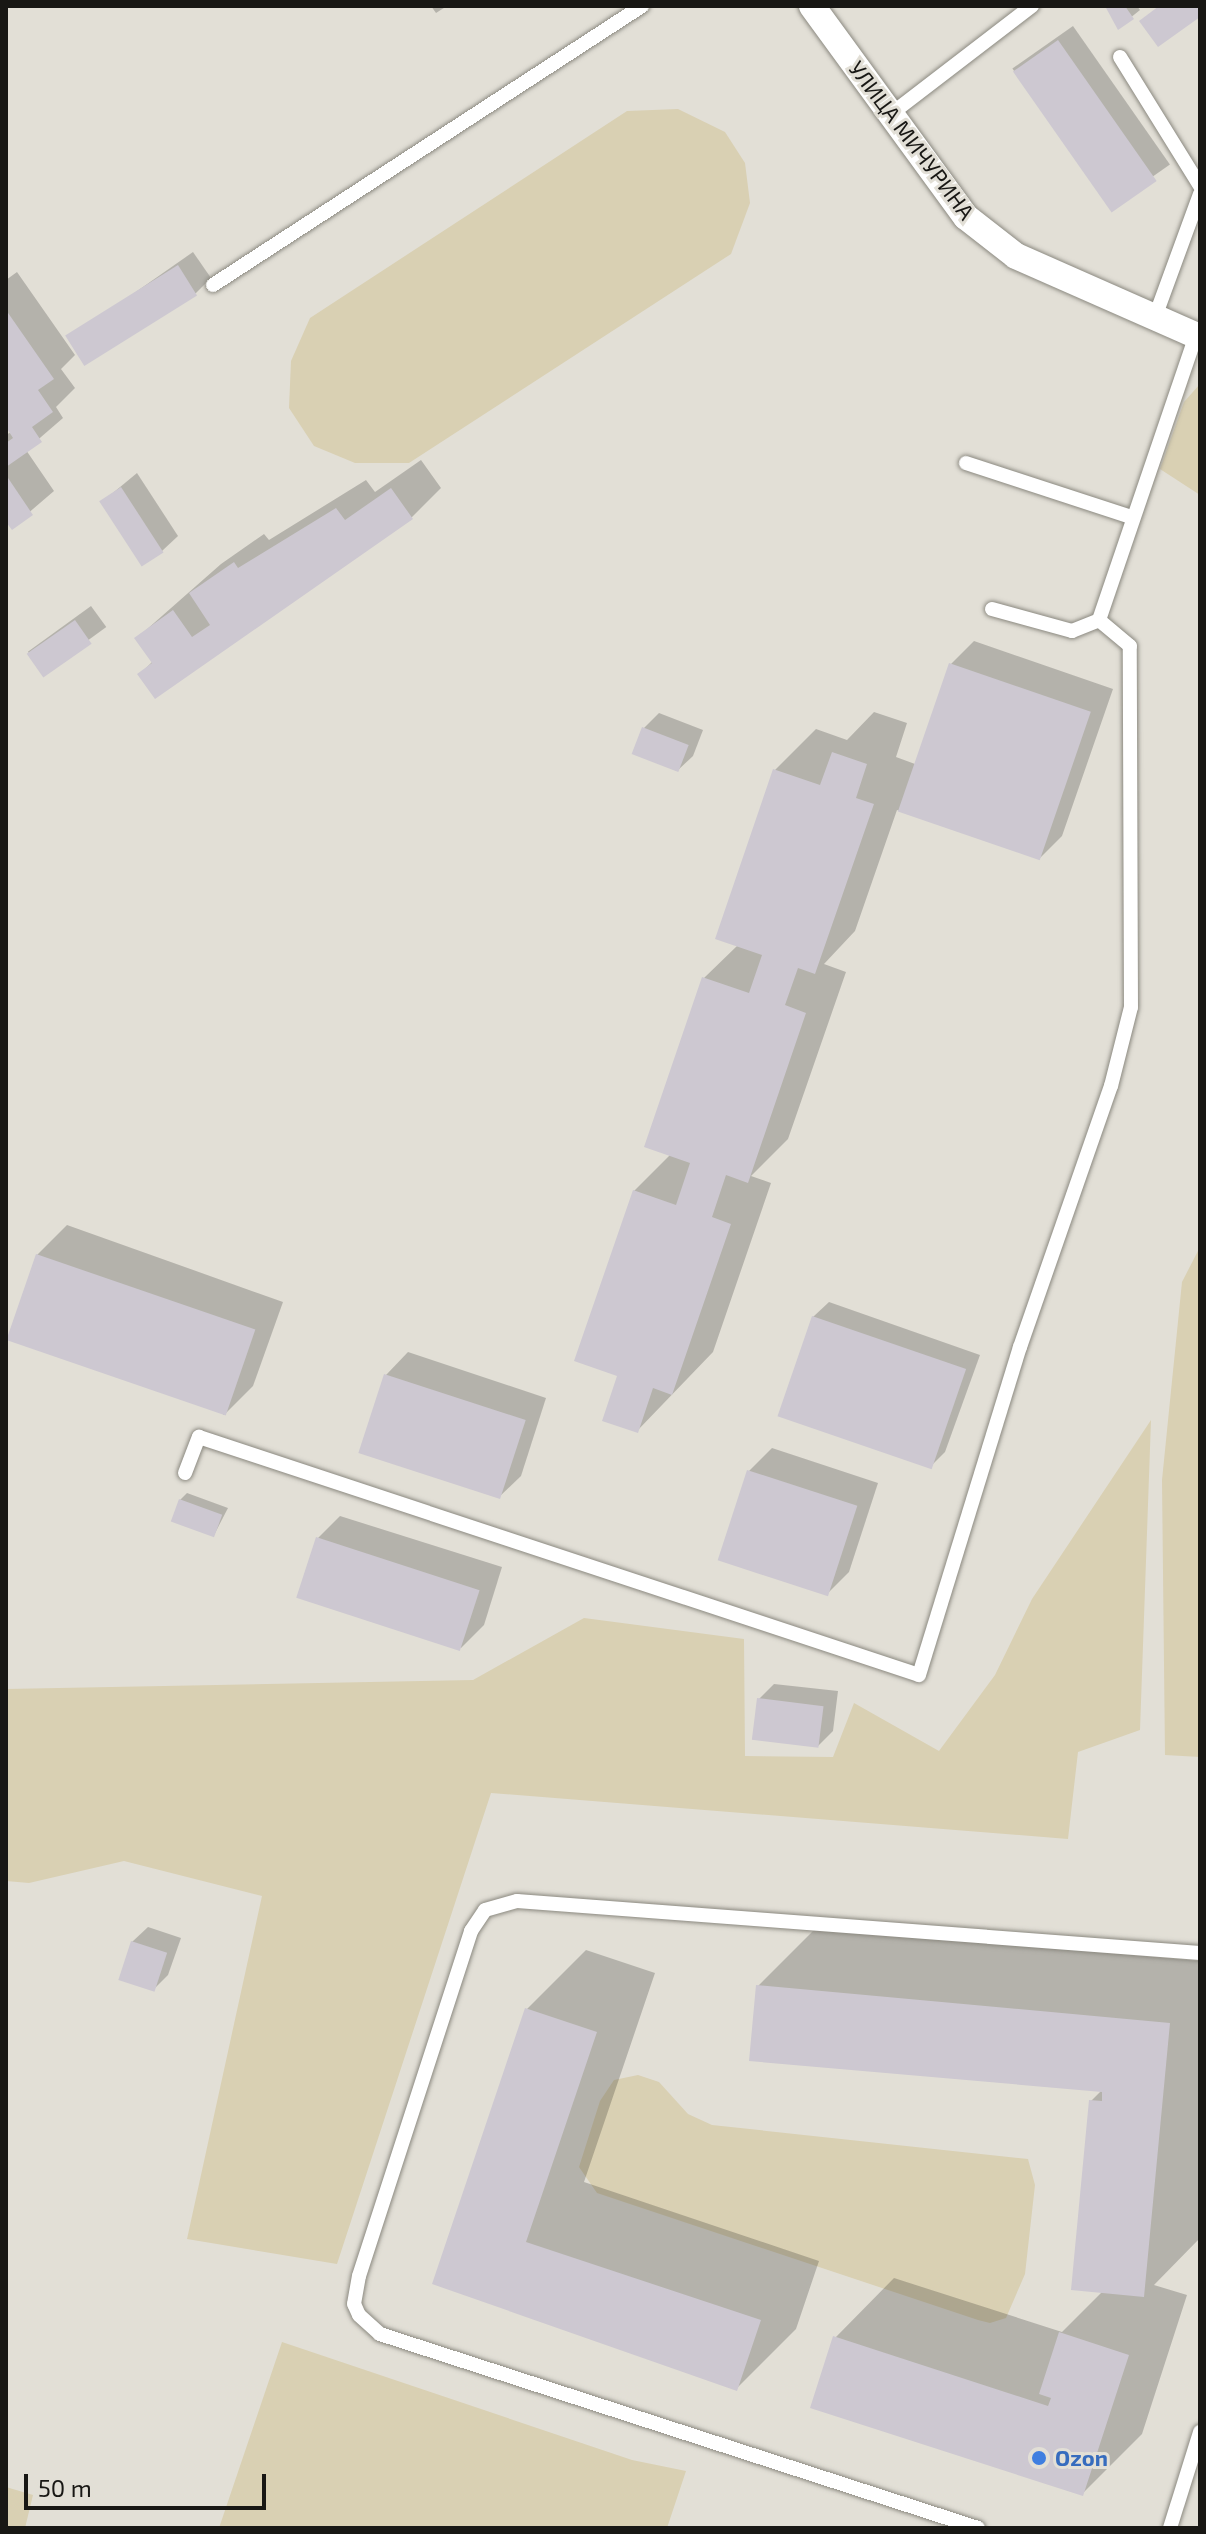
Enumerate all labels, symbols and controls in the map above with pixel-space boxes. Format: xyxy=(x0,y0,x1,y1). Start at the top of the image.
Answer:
street label: УЛИЦА МИЧУРИНА xyxy=(844,55,980,225)
place label: Ozon xyxy=(1055,2445,1108,2471)
marker: Ozon xyxy=(1030,2449,1048,2467)
scale bar xyxy=(28,2458,270,2508)
text: 50 m xyxy=(38,2473,92,2502)

